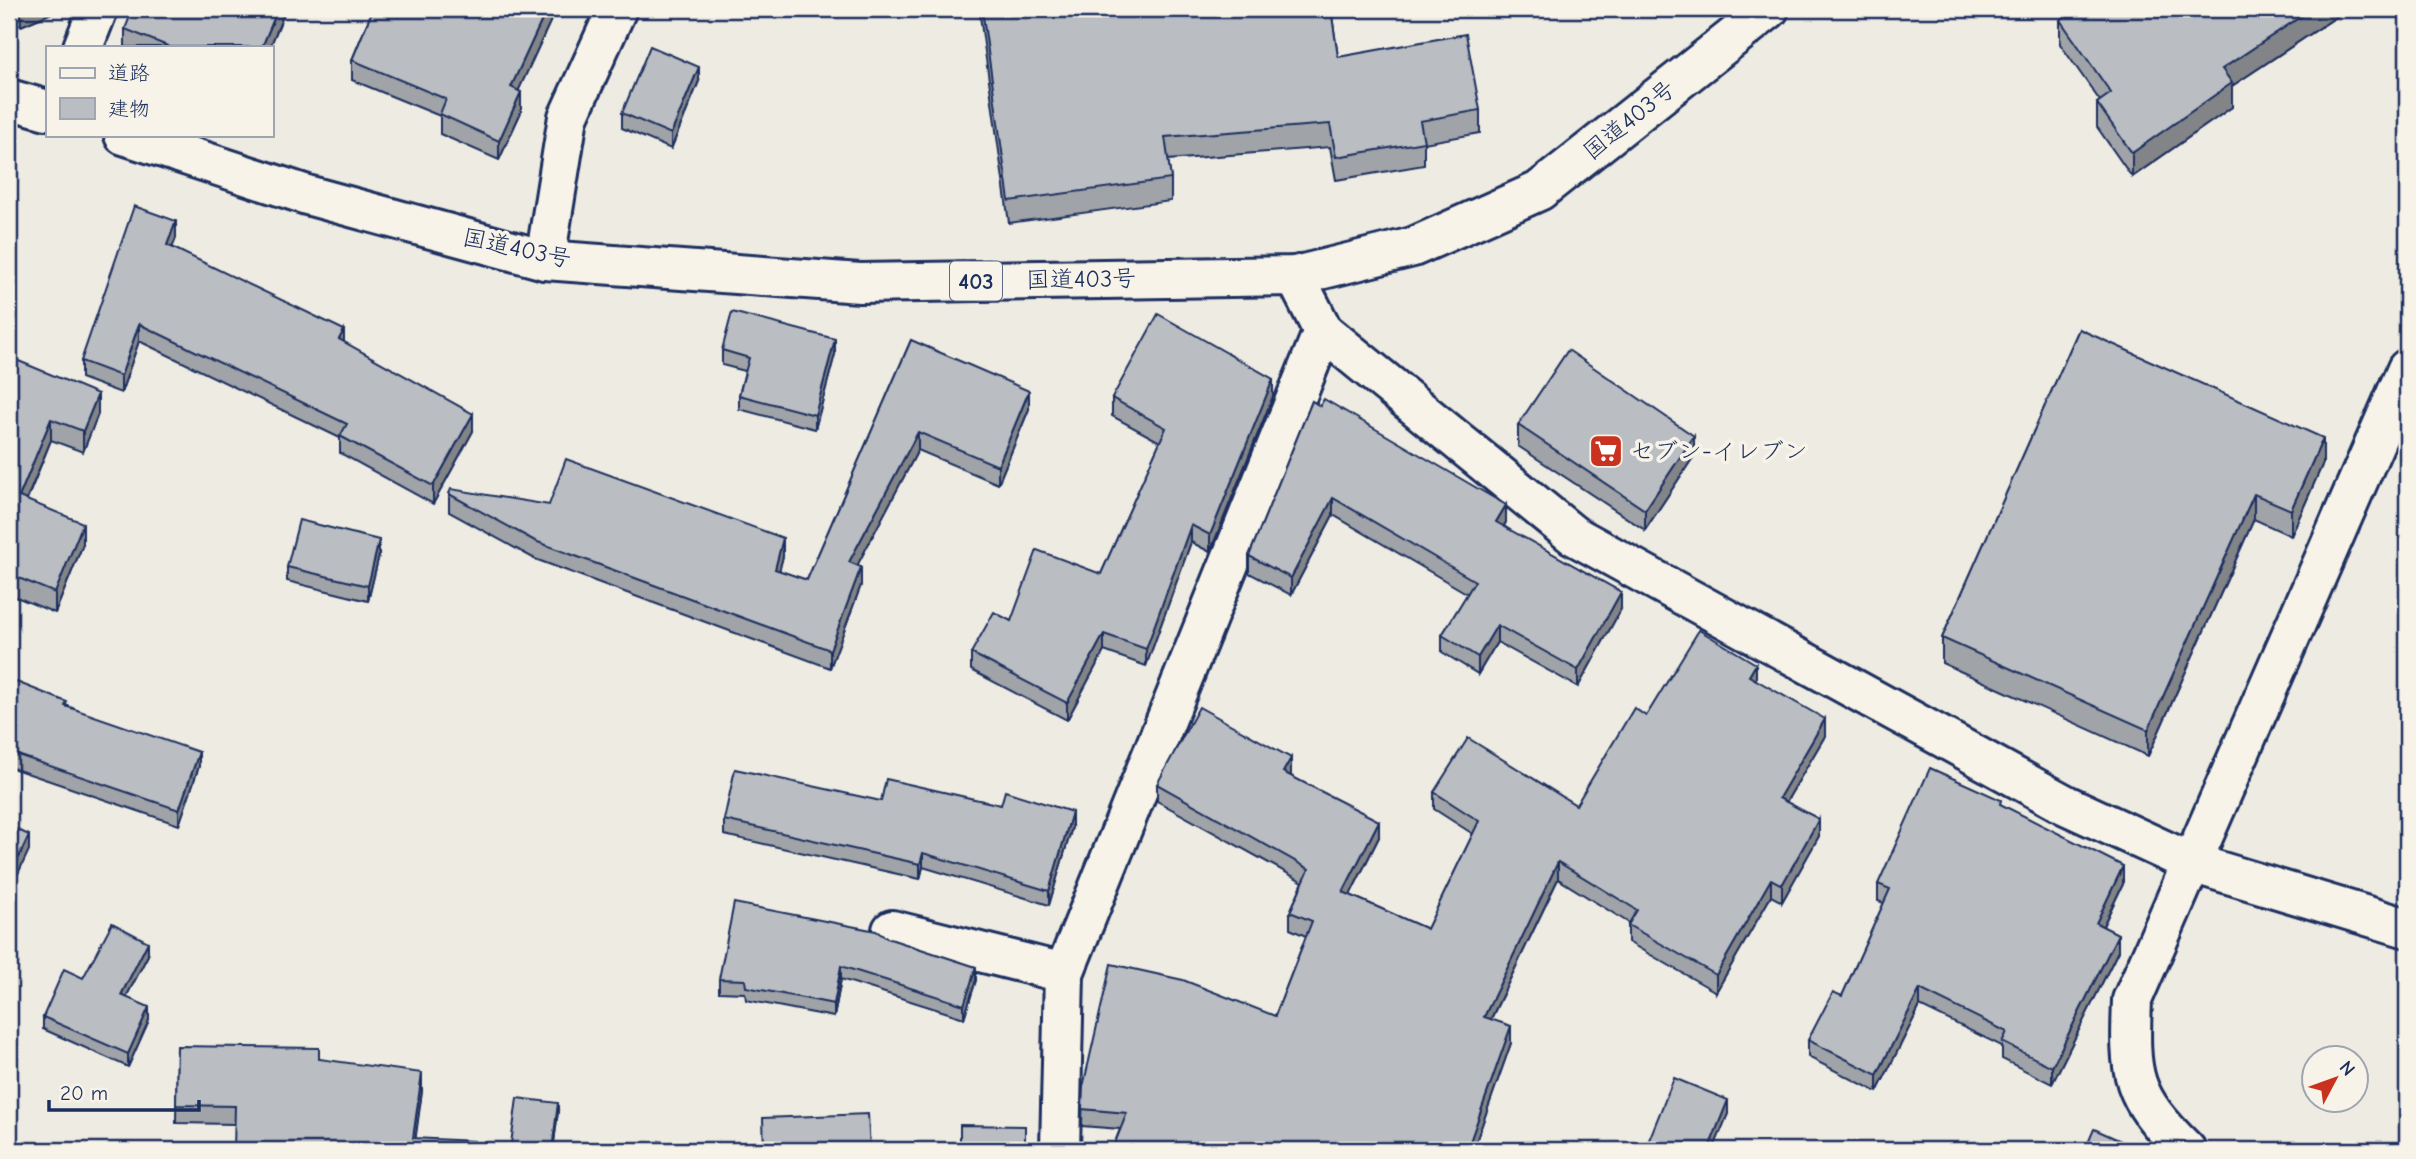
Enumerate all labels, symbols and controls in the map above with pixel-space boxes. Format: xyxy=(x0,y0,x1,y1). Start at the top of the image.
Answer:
legend xyxy=(46,46,273,136)
text: 道路 xyxy=(108,61,150,85)
street label: 国道403号 xyxy=(1577,74,1681,166)
text: 建物 xyxy=(108,97,150,121)
street label: 国道403号 xyxy=(460,223,574,273)
road number: 403 xyxy=(950,262,1002,300)
street label: 国道403号 xyxy=(1026,264,1136,294)
supermarket icon: セブン-イレブン xyxy=(1587,432,1625,470)
place label: セブン-イレブン xyxy=(1630,437,1808,465)
north arrow xyxy=(2300,1044,2370,1114)
text: N xyxy=(2335,1057,2359,1080)
scale bar xyxy=(49,1068,200,1112)
text: 20 m xyxy=(60,1081,108,1105)

